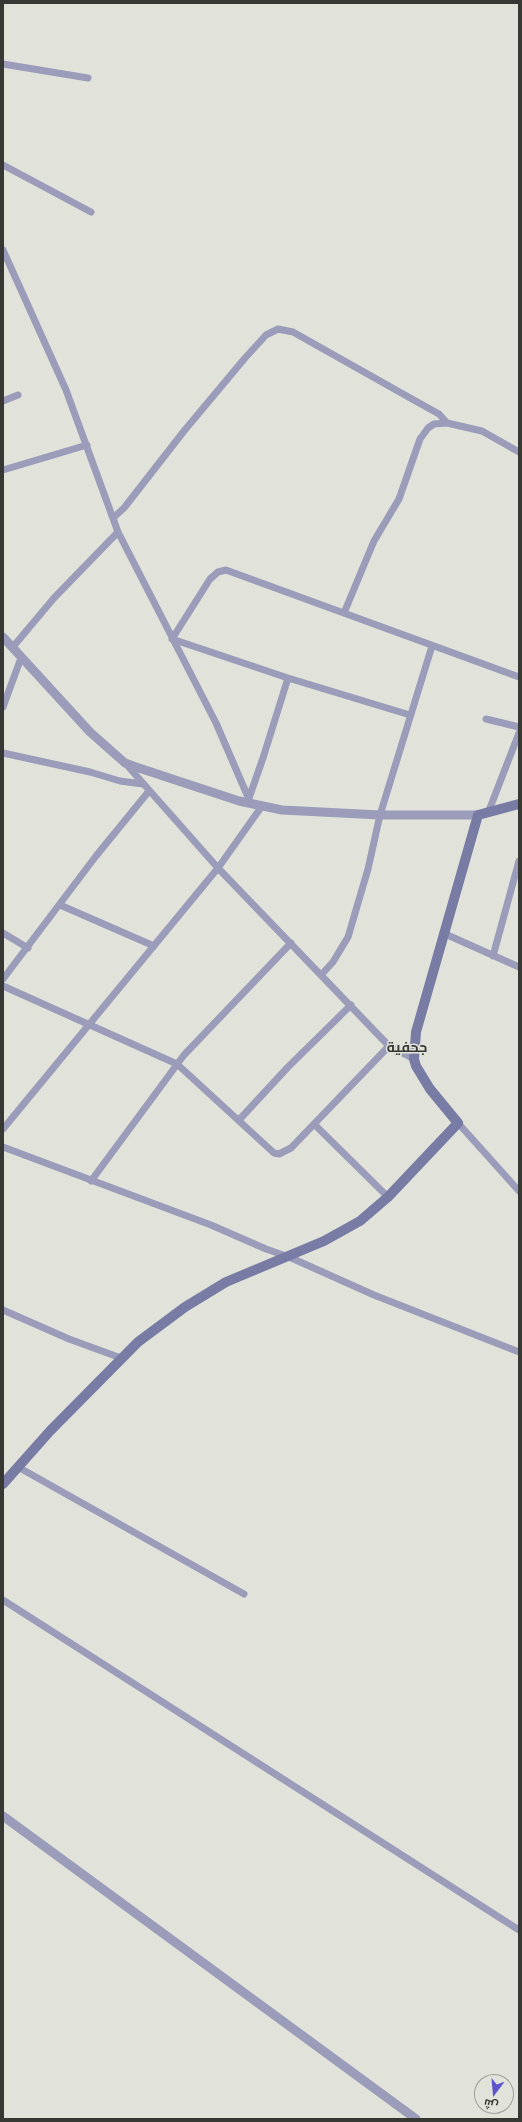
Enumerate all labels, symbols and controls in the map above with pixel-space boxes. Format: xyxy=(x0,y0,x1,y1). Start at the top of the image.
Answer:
district label: جحفية xyxy=(387,1039,427,1055)
north arrow xyxy=(474,2074,514,2114)
text: ش xyxy=(482,2097,499,2113)

